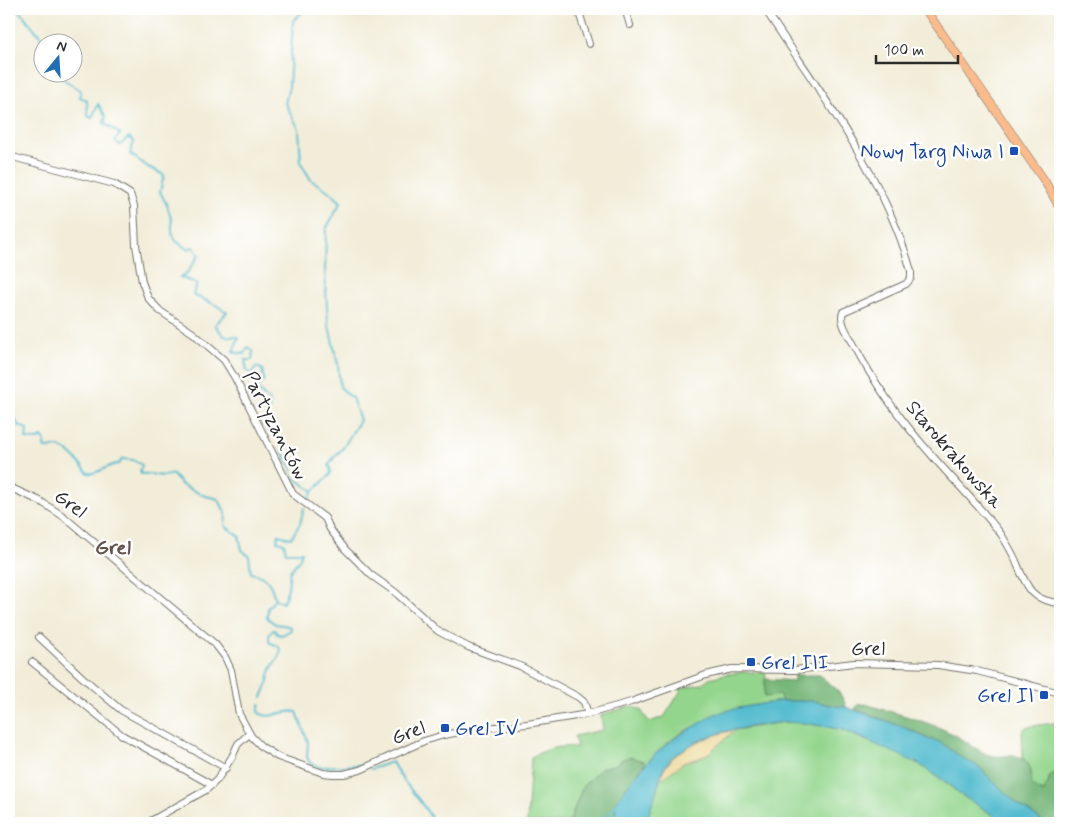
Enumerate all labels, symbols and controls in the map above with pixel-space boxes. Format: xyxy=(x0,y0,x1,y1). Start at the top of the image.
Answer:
north arrow xyxy=(32,32,82,82)
scale bar xyxy=(876,32,959,64)
text: N xyxy=(54,37,69,57)
text: 100 m xyxy=(884,41,924,61)
place label: Nowy Targ Niwa I xyxy=(860,139,1004,167)
marker: Nowy Targ Niwa I xyxy=(1008,145,1020,157)
street label: Partyzantów xyxy=(236,367,314,485)
street label: Starokrakowska xyxy=(899,395,1009,516)
street label: Grel xyxy=(48,483,92,525)
district label: Grel xyxy=(95,534,131,562)
street label: Grel xyxy=(851,636,885,663)
place label: Grel III xyxy=(761,650,829,677)
marker: Grel III xyxy=(745,656,757,668)
place label: Grel II xyxy=(977,683,1034,710)
marker: Grel II xyxy=(1038,689,1050,701)
street label: Grel xyxy=(388,714,429,752)
place label: Grel IV xyxy=(455,716,519,743)
marker: Grel IV xyxy=(439,722,451,734)

